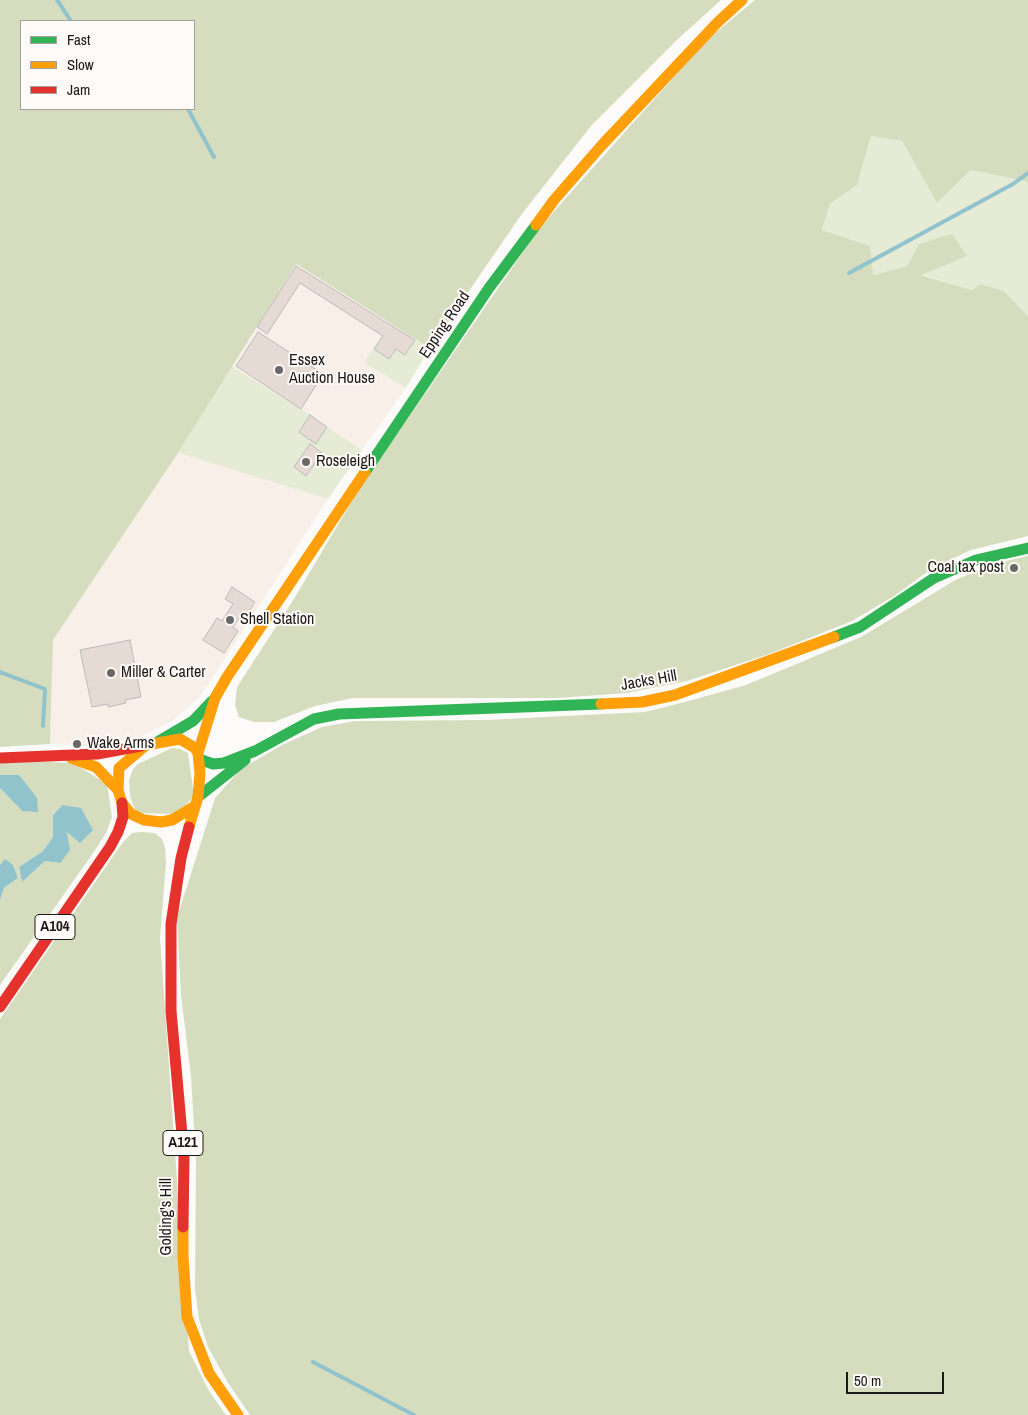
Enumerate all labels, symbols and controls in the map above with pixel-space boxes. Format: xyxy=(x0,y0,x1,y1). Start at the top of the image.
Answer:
legend xyxy=(20,20,195,110)
text: Fast xyxy=(67,29,90,50)
text: Slow xyxy=(67,54,94,75)
text: Jam xyxy=(67,79,90,100)
street label: Epping Road xyxy=(416,288,474,362)
place label: Essex Auction House xyxy=(289,351,375,389)
marker: Essex Auction House xyxy=(273,364,285,376)
place label: Roseleigh xyxy=(316,452,375,472)
marker: Roseleigh xyxy=(300,456,312,468)
place label: Coal tax post xyxy=(927,558,1004,578)
marker: Coal tax post xyxy=(1008,562,1020,574)
place label: Shell Station xyxy=(240,610,314,630)
marker: Shell Station xyxy=(224,614,236,626)
place label: Miller & Carter xyxy=(121,663,206,683)
marker: Miller & Carter xyxy=(105,667,117,679)
street label: Jacks Hill xyxy=(620,667,678,695)
place label: Wake Arms xyxy=(87,734,154,754)
marker: Wake Arms xyxy=(71,738,83,750)
road number: A104 xyxy=(35,914,75,940)
road number: A121 xyxy=(163,1130,203,1156)
street label: Golding's Hill xyxy=(157,1178,177,1256)
scale bar xyxy=(848,1362,946,1394)
text: 50 m xyxy=(854,1370,881,1391)

